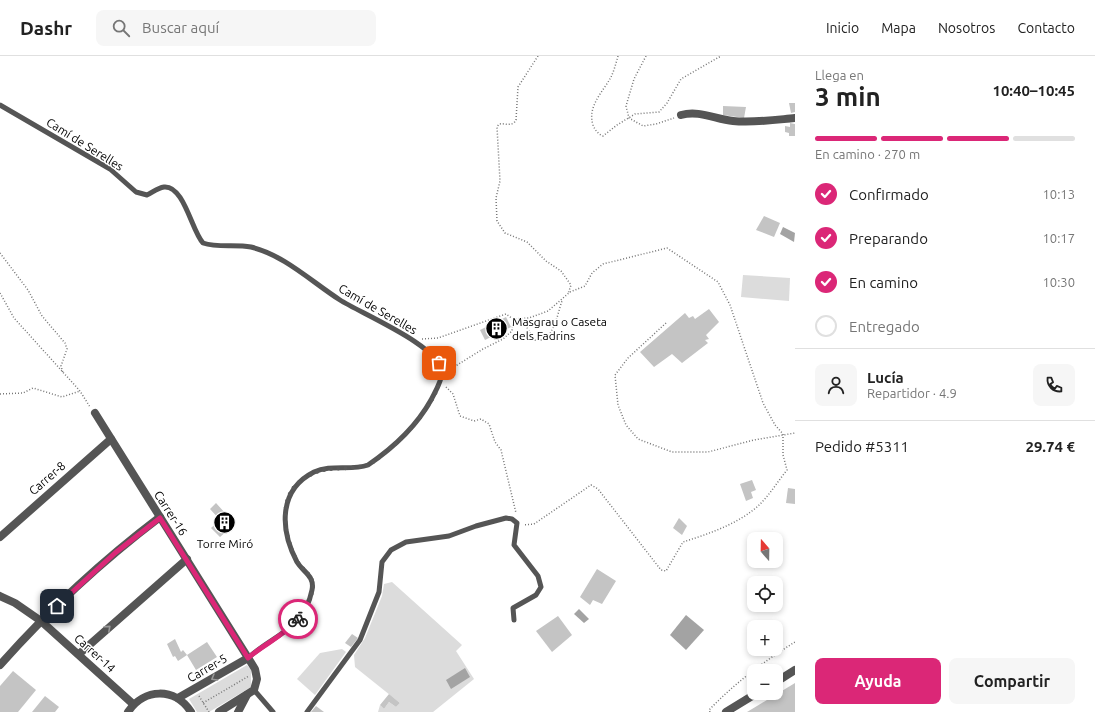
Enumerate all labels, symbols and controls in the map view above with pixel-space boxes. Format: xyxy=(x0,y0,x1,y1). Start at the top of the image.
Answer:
search box xyxy=(96,10,376,46)
text: Dashr xyxy=(20,17,72,39)
icon: search xyxy=(110,17,132,39)
text: Buscar aquí xyxy=(142,19,219,36)
text: Inicio xyxy=(826,20,859,36)
text: Mapa xyxy=(881,20,916,36)
text: Nosotros xyxy=(938,20,995,36)
text: Contacto xyxy=(1017,20,1075,36)
text: Llega en xyxy=(815,68,864,82)
text: 3 min xyxy=(815,82,881,111)
text: 10:40–10:45 xyxy=(992,82,1075,99)
street label: Camí de Serelles xyxy=(44,115,126,173)
text: En camino · 270 m xyxy=(815,147,920,161)
icon: check xyxy=(815,183,837,205)
text: Confirmado xyxy=(849,186,929,203)
text: 10:13 xyxy=(1042,187,1075,201)
icon: check xyxy=(815,227,837,249)
text: Preparando xyxy=(849,230,928,247)
text: 10:17 xyxy=(1042,231,1075,245)
icon: check xyxy=(815,271,837,293)
text: En camino xyxy=(849,274,918,291)
text: 10:30 xyxy=(1042,275,1075,289)
street label: Camí de Serelles xyxy=(337,281,419,337)
building icon: Masgrau o Caseta dels Fadrins xyxy=(483,315,509,341)
place label: Masgrau o Caseta dels Fadrins xyxy=(512,315,607,342)
text: Entregado xyxy=(849,318,920,335)
pin xyxy=(422,346,456,380)
icon: bag xyxy=(428,352,450,374)
button: person xyxy=(815,364,857,406)
button: phone xyxy=(1033,364,1075,406)
text: Lucía xyxy=(867,369,904,386)
text: Repartidor · 4.9 xyxy=(867,386,957,400)
text: Pedido #5311 xyxy=(815,438,909,455)
text: 29.74 € xyxy=(1025,438,1075,455)
street label: Carrer-8 xyxy=(26,459,68,497)
street label: Carrer-16 xyxy=(152,488,190,538)
building icon: Torre Miró xyxy=(212,509,238,535)
north arrow xyxy=(747,532,783,568)
map controls xyxy=(747,532,783,700)
place label: Torre Miró xyxy=(197,537,253,550)
button: locate xyxy=(747,576,783,612)
pin xyxy=(40,589,74,623)
icon: home xyxy=(46,595,68,617)
courier xyxy=(278,599,318,639)
icon: bike xyxy=(287,608,309,630)
button: + xyxy=(747,620,783,656)
one-way arrow xyxy=(103,626,111,633)
street label: Carrer-14 xyxy=(72,631,118,675)
street label: Carrer-5 xyxy=(185,651,229,685)
button: Ayuda xyxy=(815,658,941,704)
button: Compartir xyxy=(949,658,1075,704)
button: − xyxy=(747,664,783,700)
one-way arrow xyxy=(211,673,218,680)

